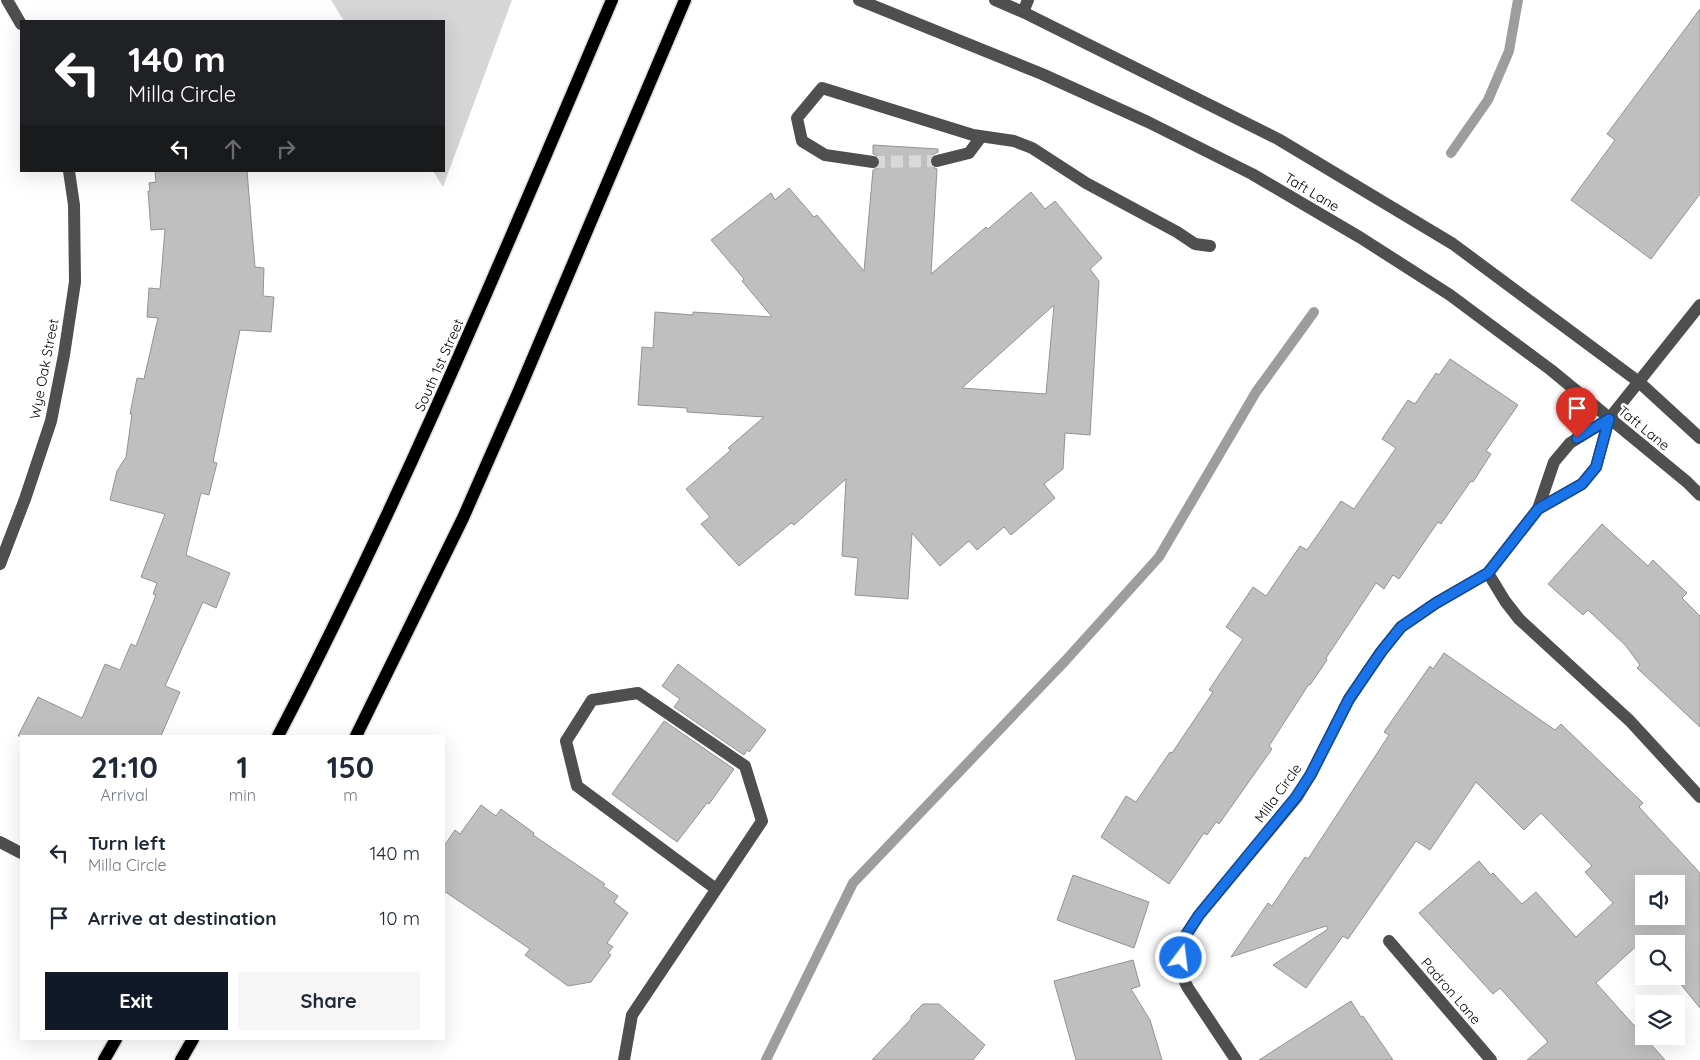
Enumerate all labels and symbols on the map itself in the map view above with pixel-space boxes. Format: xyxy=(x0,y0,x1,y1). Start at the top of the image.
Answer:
street label: Taft Lane xyxy=(1281,169,1343,216)
street label: South 1st Street xyxy=(411,316,468,414)
street label: Wye Oak Street xyxy=(25,317,63,421)
pin xyxy=(1556,387,1598,438)
street label: Taft Lane xyxy=(1615,402,1673,454)
street label: Milla Circle xyxy=(1250,760,1306,826)
position arrow xyxy=(1154,931,1206,983)
street label: Padron Lane xyxy=(1417,954,1485,1028)

